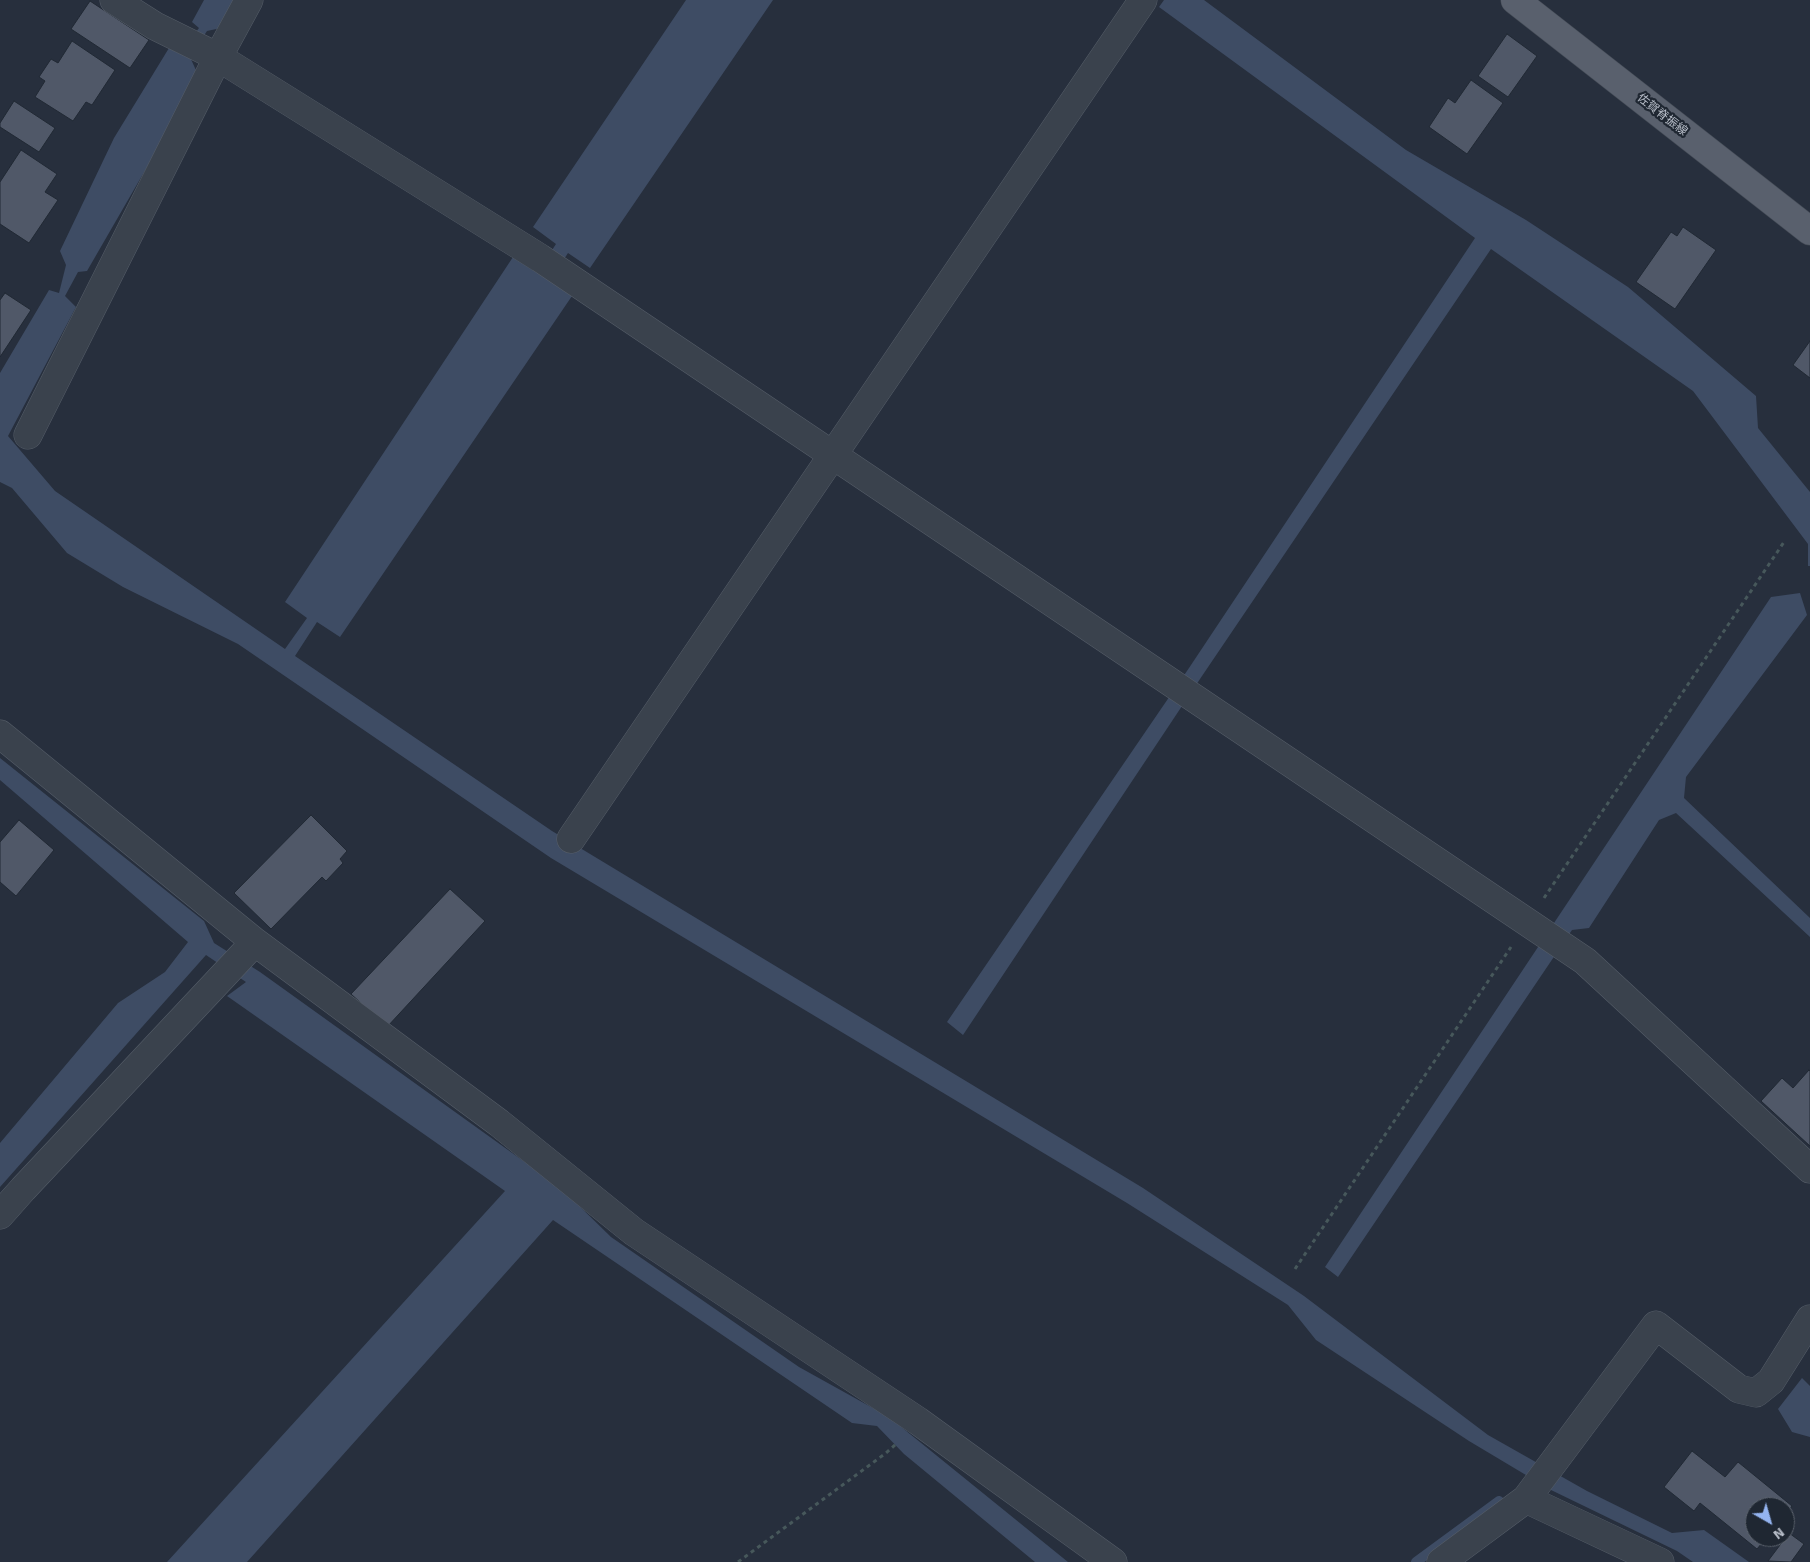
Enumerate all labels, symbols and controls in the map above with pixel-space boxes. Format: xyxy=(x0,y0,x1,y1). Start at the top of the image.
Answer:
street label: 佐賀脊振線 xyxy=(1634,91,1690,139)
north arrow xyxy=(1745,1497,1795,1547)
text: N xyxy=(1770,1524,1788,1543)

